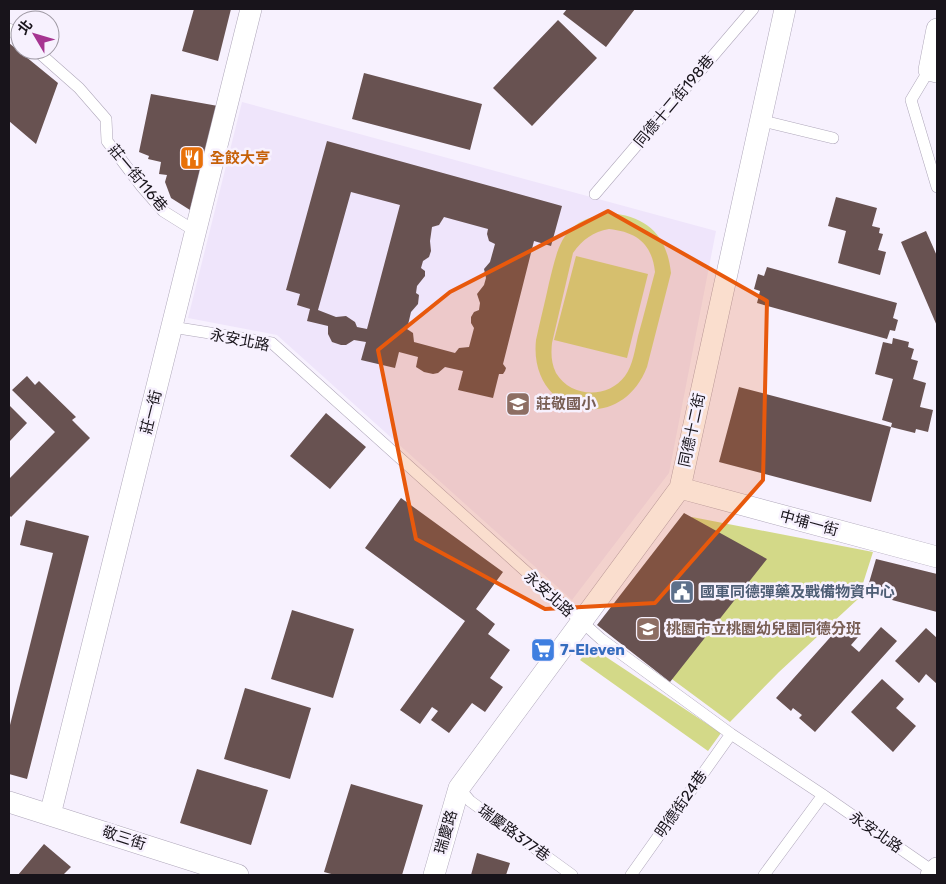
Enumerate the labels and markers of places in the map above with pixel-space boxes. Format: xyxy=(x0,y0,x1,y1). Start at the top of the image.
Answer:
restaurant icon: 全餃大亨 xyxy=(179,145,205,171)
place label: 全餃大亨 xyxy=(210,149,270,167)
school or university icon: 莊敬國小 xyxy=(505,391,531,417)
place label: 莊敬國小 xyxy=(536,395,597,413)
public building icon: 國軍同德彈藥及戰備物資中心 xyxy=(669,579,695,605)
place label: 國軍同德彈藥及戰備物資中心 xyxy=(700,583,895,601)
school or university icon: 桃園市立桃園幼兒園同德分班 xyxy=(635,616,661,642)
place label: 桃園市立桃園幼兒園同德分班 xyxy=(666,620,861,638)
supermarket icon: 7-Eleven xyxy=(530,637,556,663)
place label: 7-Eleven xyxy=(560,641,625,659)

